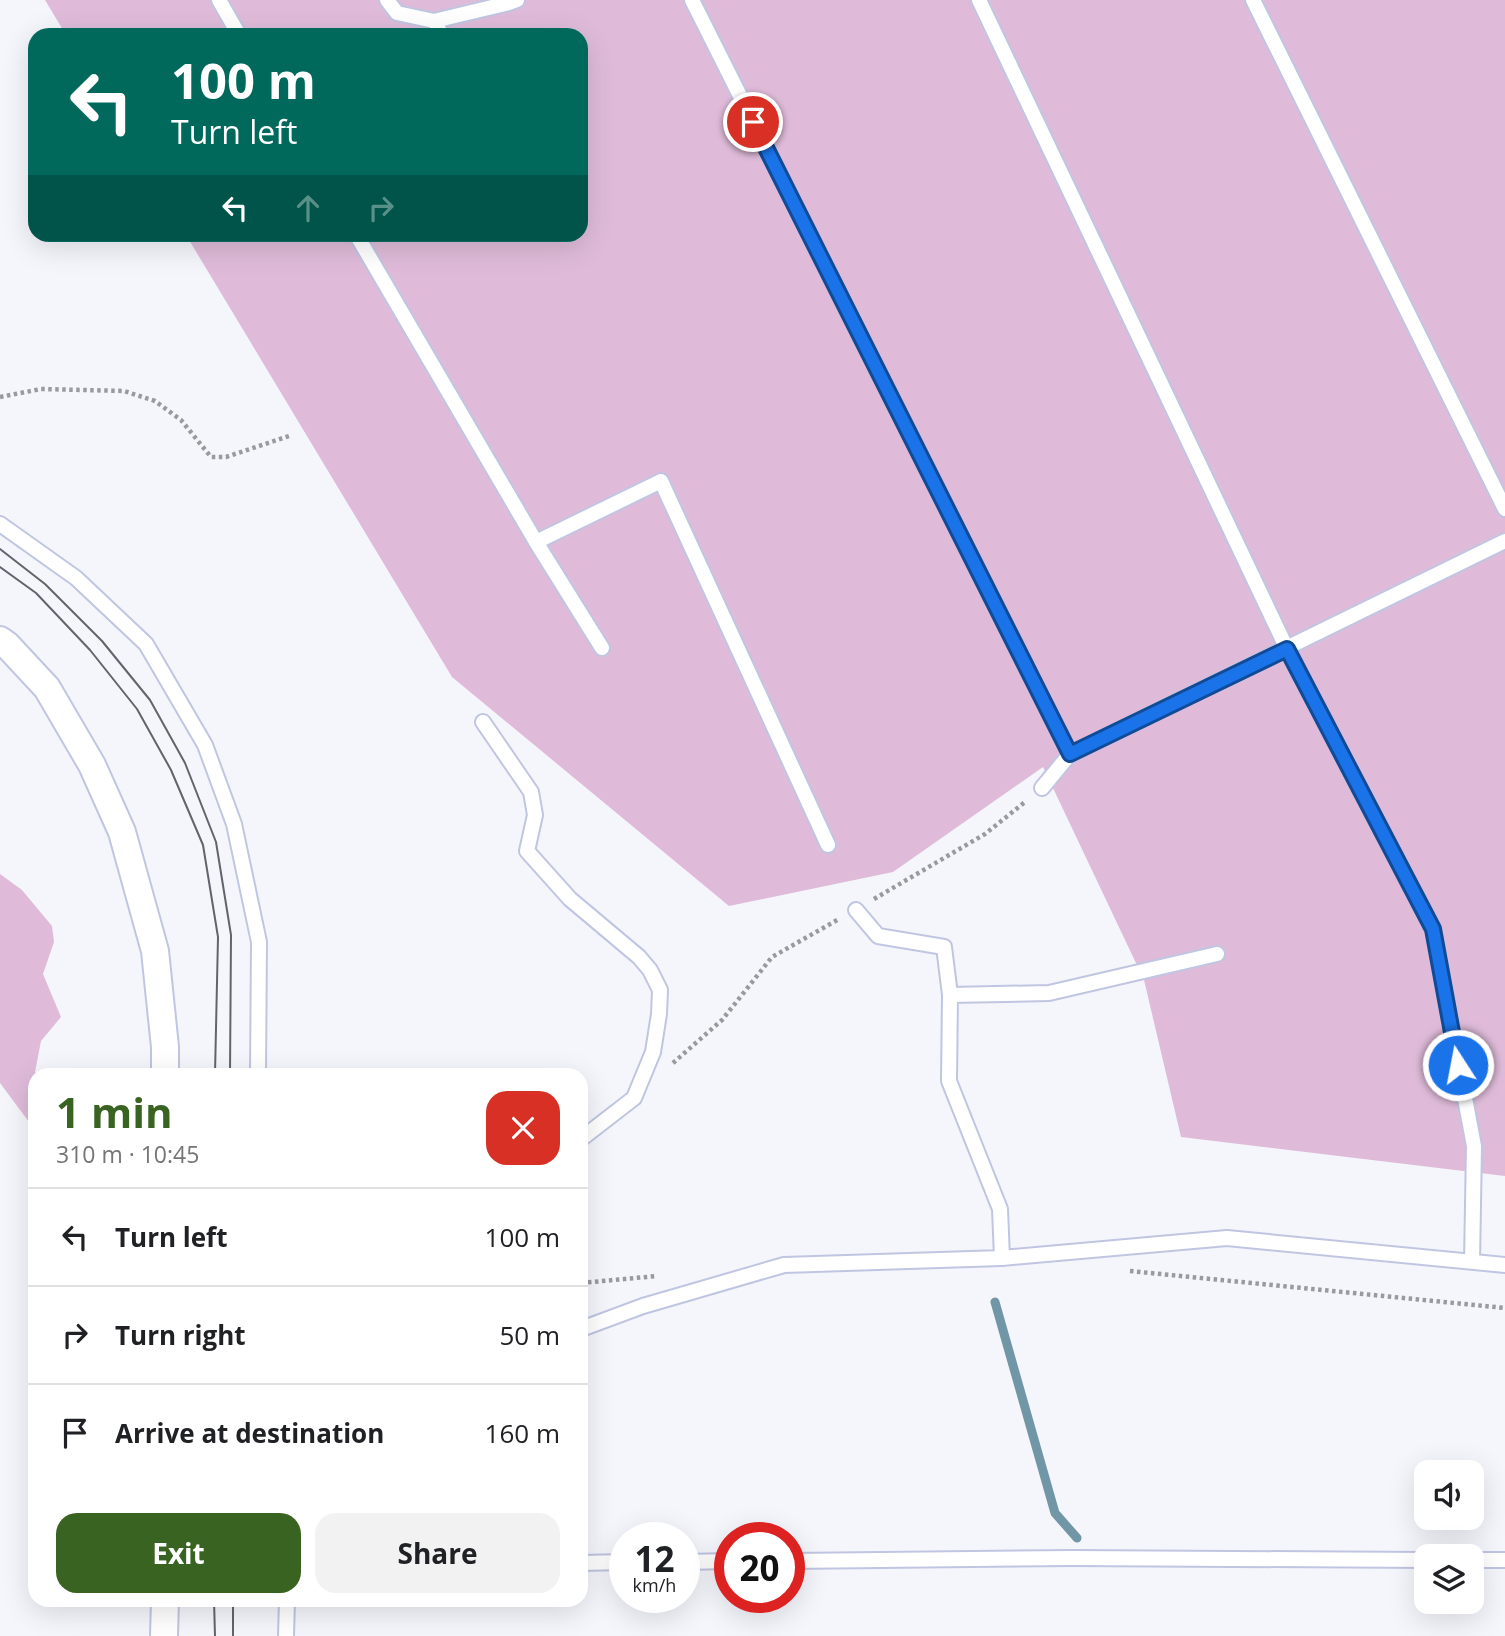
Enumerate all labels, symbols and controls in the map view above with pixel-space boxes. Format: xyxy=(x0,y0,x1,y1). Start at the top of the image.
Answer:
text: 100 m xyxy=(171,47,316,113)
icon: left xyxy=(56,56,147,147)
pin xyxy=(723,92,783,152)
icon: arrive xyxy=(734,103,772,141)
text: Turn left xyxy=(171,110,297,153)
icon: left xyxy=(216,189,254,227)
icon: ahead xyxy=(289,189,327,227)
icon: right xyxy=(362,189,400,227)
position arrow xyxy=(1421,1028,1495,1102)
text: 1 min xyxy=(56,1083,173,1140)
button: close xyxy=(486,1091,560,1165)
text: 310 m · 10:45 xyxy=(56,1138,199,1170)
icon: left xyxy=(56,1218,94,1256)
text: Turn left xyxy=(115,1219,227,1255)
text: 100 m xyxy=(485,1219,560,1255)
icon: right xyxy=(56,1316,94,1354)
text: Turn right xyxy=(115,1317,246,1353)
text: 50 m xyxy=(499,1317,560,1353)
icon: arrive xyxy=(56,1414,94,1452)
text: Arrive at destination xyxy=(115,1415,384,1451)
text: 160 m xyxy=(485,1415,560,1451)
map controls xyxy=(1414,1460,1484,1614)
button: sound xyxy=(1414,1460,1484,1530)
button: Exit xyxy=(56,1513,301,1593)
button: Share xyxy=(315,1513,560,1593)
speed limit sign: 20 xyxy=(714,1522,805,1613)
text: 12 xyxy=(634,1535,675,1582)
button: layers xyxy=(1414,1544,1484,1614)
text: km/h xyxy=(633,1573,676,1597)

